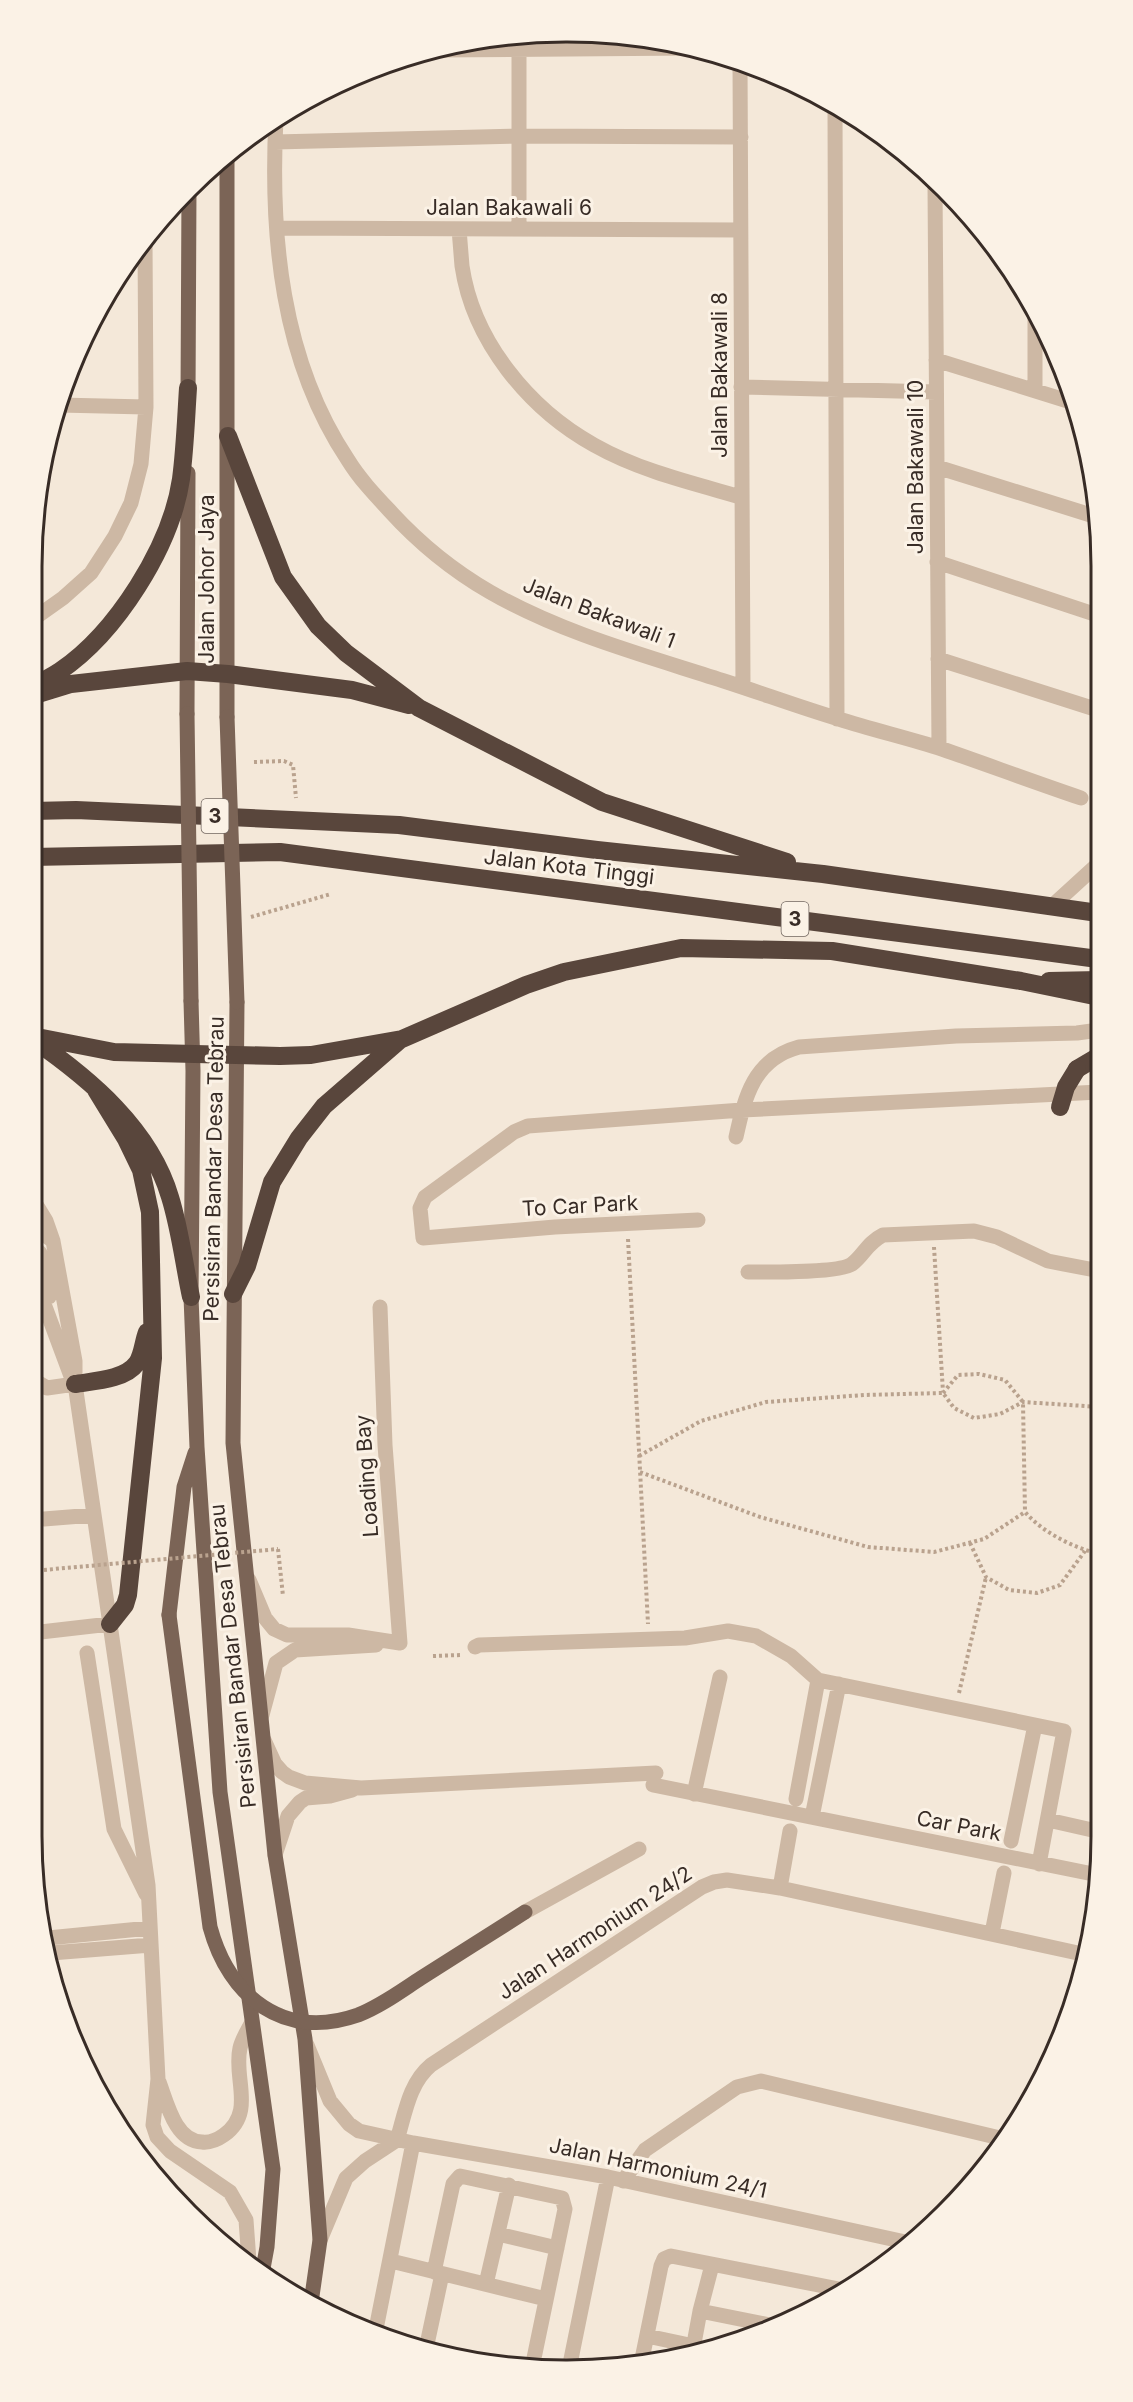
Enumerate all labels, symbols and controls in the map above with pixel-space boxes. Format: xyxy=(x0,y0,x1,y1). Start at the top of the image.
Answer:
street label: Jalan Bakawali 6 xyxy=(426,195,592,220)
street label: Jalan Bakawali 8 xyxy=(707,292,732,458)
street label: Jalan Bakawali 10 xyxy=(903,380,928,554)
street label: Jalan Johor Jaya xyxy=(194,494,219,664)
street label: Jalan Bakawali 1 xyxy=(519,572,679,653)
road number: 3 xyxy=(202,799,228,833)
street label: Jalan Kota Tinggi xyxy=(482,844,656,889)
road number: 3 xyxy=(782,902,808,936)
street label: Persisiran Bandar Desa Tebrau xyxy=(198,1016,229,1322)
street label: To Car Park xyxy=(521,1190,639,1221)
street label: Loading Bay xyxy=(350,1414,383,1538)
street label: Persisiran Bandar Desa Tebrau xyxy=(204,1503,261,1809)
street label: Car Park xyxy=(915,1805,1004,1846)
street label: Jalan Harmonium 24/2 xyxy=(493,1860,696,2005)
street label: Jalan Harmonium 24/1 xyxy=(547,2132,769,2203)

